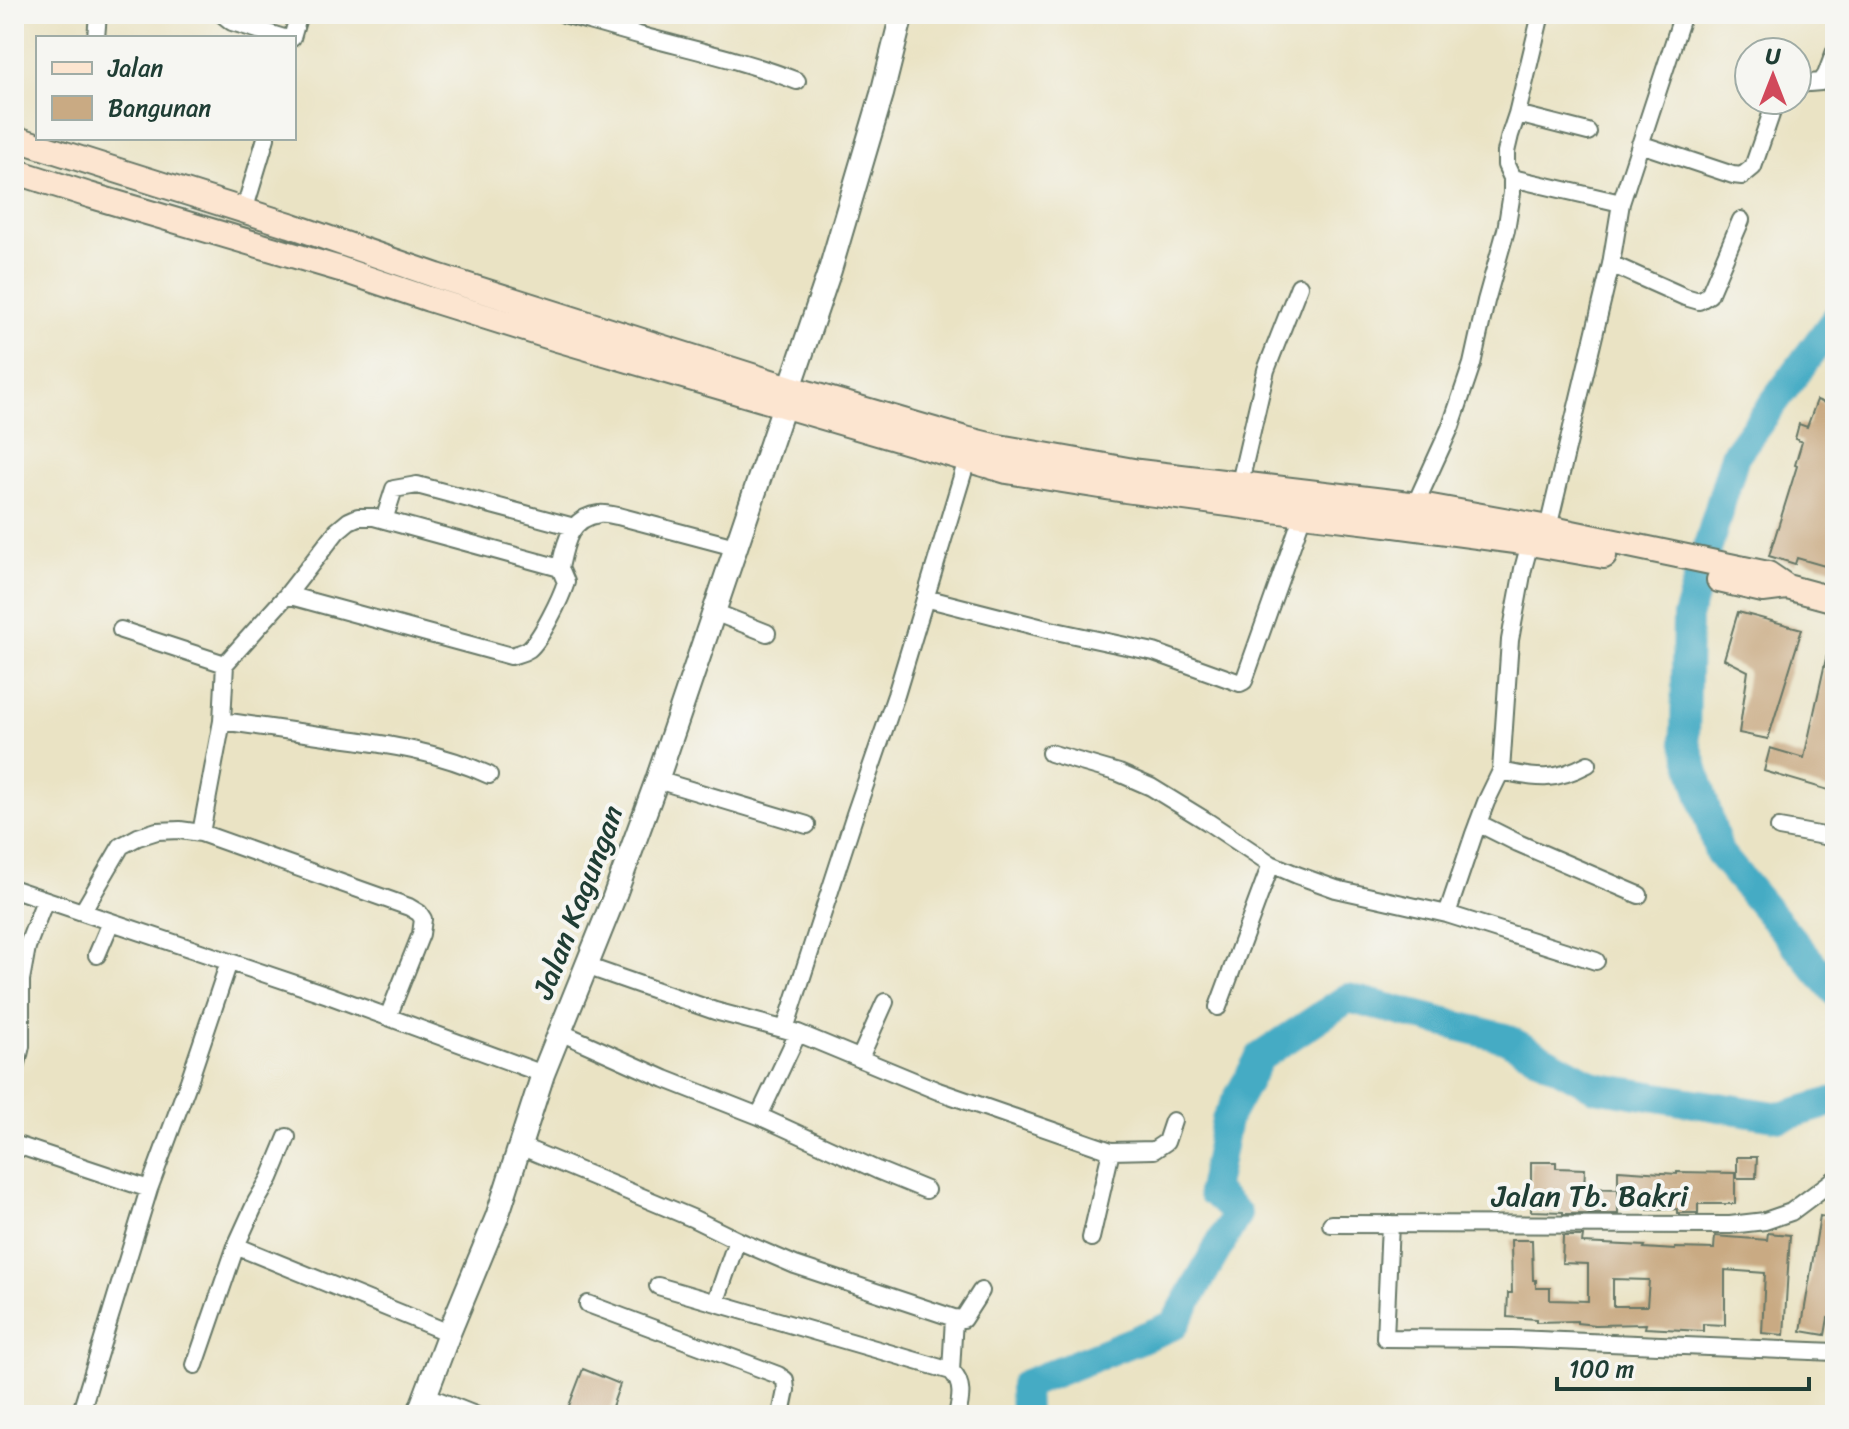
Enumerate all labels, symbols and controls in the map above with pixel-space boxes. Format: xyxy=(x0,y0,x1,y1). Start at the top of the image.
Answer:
legend xyxy=(36,36,296,140)
north arrow xyxy=(1733,36,1813,116)
text: U xyxy=(1766,37,1782,76)
text: Jalan xyxy=(107,47,163,89)
text: Bangunan xyxy=(108,87,211,129)
street label: Jalan Kagungan xyxy=(516,797,640,1008)
street label: Jalan Tb. Bakri xyxy=(1491,1169,1690,1223)
scale bar xyxy=(1557,1341,1809,1391)
text: 100 m xyxy=(1569,1348,1634,1390)

